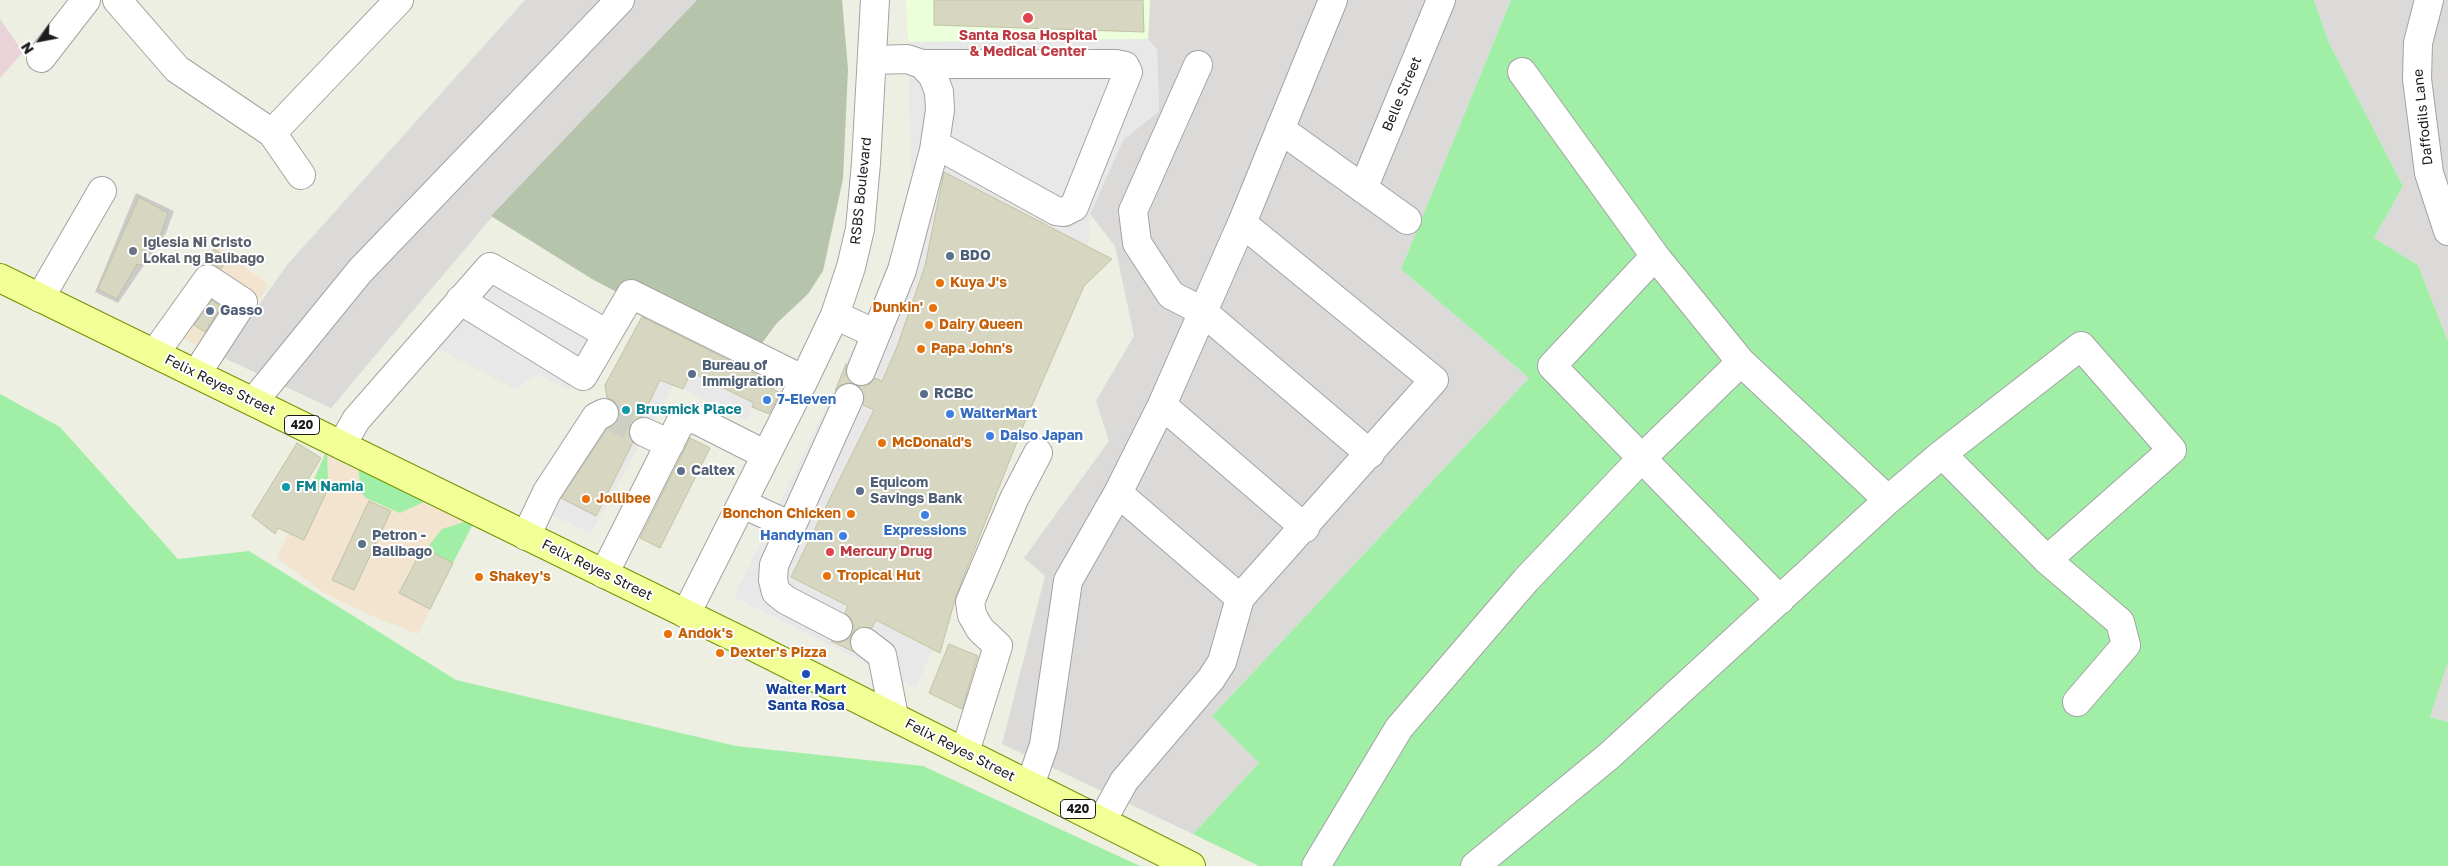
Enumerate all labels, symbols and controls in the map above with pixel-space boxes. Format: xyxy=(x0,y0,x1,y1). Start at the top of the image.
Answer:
marker: Santa Rosa Hospital & Medical Center xyxy=(1021,11,1035,25)
north arrow xyxy=(15,15,65,65)
place label: Santa Rosa Hospital & Medical Center xyxy=(959,28,1097,60)
text: N xyxy=(17,39,37,58)
street label: Belle Street xyxy=(1379,54,1425,134)
street label: Daffodils Lane xyxy=(2410,68,2436,166)
street label: RSBS Boulevard xyxy=(847,136,875,246)
place label: Iglesia Ni Cristo Lokal ng Balibago xyxy=(143,235,265,268)
marker: Iglesia Ni Cristo Lokal ng Balibago xyxy=(127,245,139,257)
place label: BDO xyxy=(960,248,991,264)
marker: BDO xyxy=(944,250,956,262)
place label: Kuya J's xyxy=(950,275,1007,291)
marker: Kuya J's xyxy=(934,277,946,289)
place label: Dunkin' xyxy=(873,300,923,316)
marker: Dunkin' xyxy=(927,302,939,314)
place label: Gasso xyxy=(220,303,262,319)
marker: Gasso xyxy=(204,305,216,317)
place label: Dairy Queen xyxy=(939,317,1023,333)
marker: Dairy Queen xyxy=(923,319,935,331)
place label: Papa John's xyxy=(931,341,1013,357)
marker: Papa John's xyxy=(915,343,927,355)
street label: Felix Reyes Street xyxy=(162,351,278,419)
place label: Bureau of Immigration xyxy=(702,358,783,391)
marker: Bureau of Immigration xyxy=(686,368,698,380)
place label: RCBC xyxy=(934,386,973,402)
marker: RCBC xyxy=(918,388,930,400)
place label: 7-Eleven xyxy=(777,392,836,408)
marker: 7-Eleven xyxy=(761,394,773,406)
place label: Brusmick Place xyxy=(636,402,742,418)
marker: Brusmick Place xyxy=(620,404,632,416)
place label: WalterMart xyxy=(960,406,1037,422)
marker: WalterMart xyxy=(944,408,956,420)
road number: 420 xyxy=(284,416,320,434)
place label: Daiso Japan xyxy=(1000,428,1083,444)
marker: Daiso Japan xyxy=(984,430,996,442)
place label: McDonald's xyxy=(892,435,972,451)
marker: McDonald's xyxy=(876,437,888,449)
place label: Caltex xyxy=(691,463,735,479)
marker: Caltex xyxy=(675,465,687,477)
place label: Equicom Savings Bank xyxy=(870,475,963,508)
place label: FM Namia xyxy=(296,479,363,495)
marker: FM Namia xyxy=(280,481,292,493)
marker: Equicom Savings Bank xyxy=(854,485,866,497)
place label: Jollibee xyxy=(596,491,651,507)
marker: Jollibee xyxy=(580,493,592,505)
place label: Bonchon Chicken xyxy=(723,506,841,522)
marker: Bonchon Chicken xyxy=(845,508,857,520)
marker: Expressions xyxy=(919,509,931,521)
place label: Expressions xyxy=(883,523,967,539)
place label: Petron - Balibago xyxy=(372,528,432,560)
place label: Handyman xyxy=(760,528,833,544)
marker: Handyman xyxy=(837,530,849,542)
street label: Felix Reyes Street xyxy=(539,536,655,604)
marker: Petron - Balibago xyxy=(356,538,368,550)
place label: Mercury Drug xyxy=(840,544,932,560)
marker: Mercury Drug xyxy=(824,546,836,558)
place label: Tropical Hut xyxy=(837,568,921,584)
place label: Shakey's xyxy=(489,569,551,585)
marker: Tropical Hut xyxy=(821,570,833,582)
marker: Shakey's xyxy=(473,571,485,583)
place label: Andok's xyxy=(678,626,733,642)
marker: Andok's xyxy=(662,628,674,640)
place label: Dexter's Pizza xyxy=(730,645,827,661)
marker: Dexter's Pizza xyxy=(714,647,726,659)
marker: Walter Mart Santa Rosa xyxy=(800,668,812,680)
place label: Walter Mart Santa Rosa xyxy=(766,682,846,714)
street label: Felix Reyes Street xyxy=(902,715,1018,785)
road number: 420 xyxy=(1060,800,1096,819)

